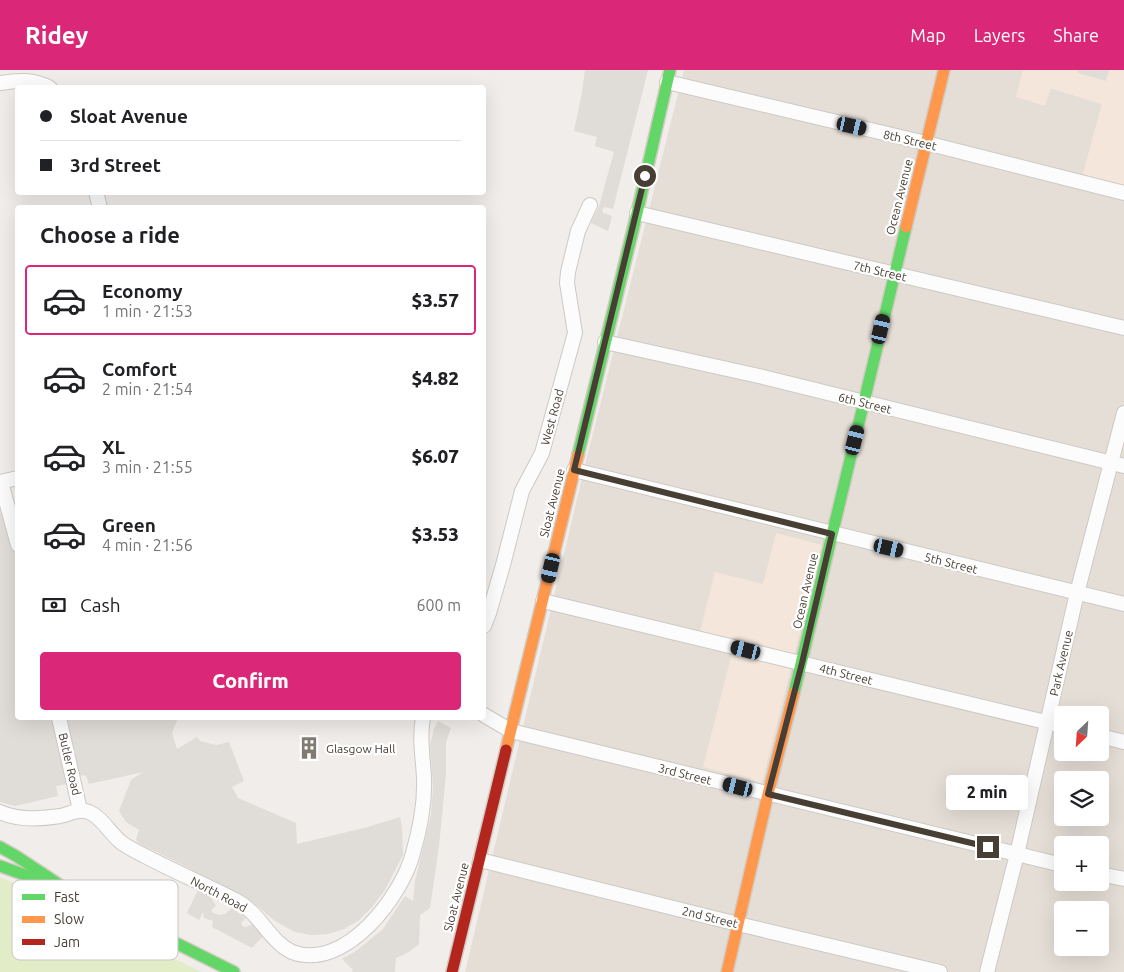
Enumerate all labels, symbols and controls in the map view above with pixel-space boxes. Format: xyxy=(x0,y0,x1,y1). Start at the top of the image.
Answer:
text: Ridey xyxy=(25,22,88,49)
text: Map xyxy=(910,25,946,45)
text: Layers xyxy=(974,25,1025,45)
text: Share xyxy=(1053,25,1099,45)
text: Sloat Avenue xyxy=(70,105,188,127)
car xyxy=(835,115,868,137)
street label: 8th Street xyxy=(882,128,938,153)
text: 3rd Street xyxy=(70,154,161,176)
street label: Ocean Avenue xyxy=(883,158,915,236)
route start xyxy=(634,165,656,187)
text: Choose a ride xyxy=(40,222,180,247)
street label: 7th Street xyxy=(852,259,908,284)
icon: car xyxy=(42,278,87,323)
text: Economy xyxy=(102,280,183,302)
text: $3.57 xyxy=(411,289,459,311)
text: 1 min · 21:53 xyxy=(102,302,193,320)
car xyxy=(870,313,891,345)
icon: car xyxy=(42,356,87,401)
text: Comfort xyxy=(102,358,177,380)
text: $4.82 xyxy=(411,367,459,389)
text: 2 min · 21:54 xyxy=(102,380,193,398)
street label: West Road xyxy=(538,387,566,447)
street label: 6th Street xyxy=(837,390,893,416)
car xyxy=(844,424,865,456)
icon: car xyxy=(42,434,87,479)
text: XL xyxy=(102,436,125,458)
text: $6.07 xyxy=(411,445,459,467)
text: 3 min · 21:55 xyxy=(102,458,193,476)
street label: Sloat Avenue xyxy=(537,467,567,539)
icon: car xyxy=(42,512,87,557)
text: Green xyxy=(102,514,156,536)
text: $3.53 xyxy=(411,523,459,545)
text: 4 min · 21:56 xyxy=(102,536,193,554)
car xyxy=(872,537,905,559)
street label: 5th Street xyxy=(923,550,979,576)
car xyxy=(540,552,561,584)
street label: Ocean Avenue xyxy=(790,552,820,630)
icon: cash xyxy=(40,591,68,619)
text: Cash xyxy=(80,594,121,616)
text: 600 m xyxy=(416,596,461,614)
street label: Park Avenue xyxy=(1047,629,1075,697)
car xyxy=(729,639,762,661)
button: Confirm xyxy=(40,652,461,710)
street label: 4th Street xyxy=(818,661,874,687)
north arrow xyxy=(1054,706,1109,761)
map controls xyxy=(1054,706,1109,956)
street label: Butler Road xyxy=(56,731,84,797)
building icon: Glasgow Hall xyxy=(296,735,322,761)
place label: Glasgow Hall xyxy=(326,742,395,755)
street label: 3rd Street xyxy=(657,761,713,787)
button: layers xyxy=(1054,771,1109,826)
callout: 2 min xyxy=(947,774,1029,810)
car xyxy=(721,776,754,798)
text: 2 min xyxy=(967,783,1007,801)
route end xyxy=(977,836,999,858)
button: + xyxy=(1054,836,1109,891)
street label: Sloat Avenue xyxy=(441,861,471,933)
street label: North Road xyxy=(189,874,249,914)
legend xyxy=(12,880,178,960)
text: Fast xyxy=(54,889,80,905)
button: − xyxy=(1054,901,1109,956)
street label: 2nd Street xyxy=(681,904,739,930)
text: Slow xyxy=(54,911,84,927)
text: Jam xyxy=(54,934,80,950)

